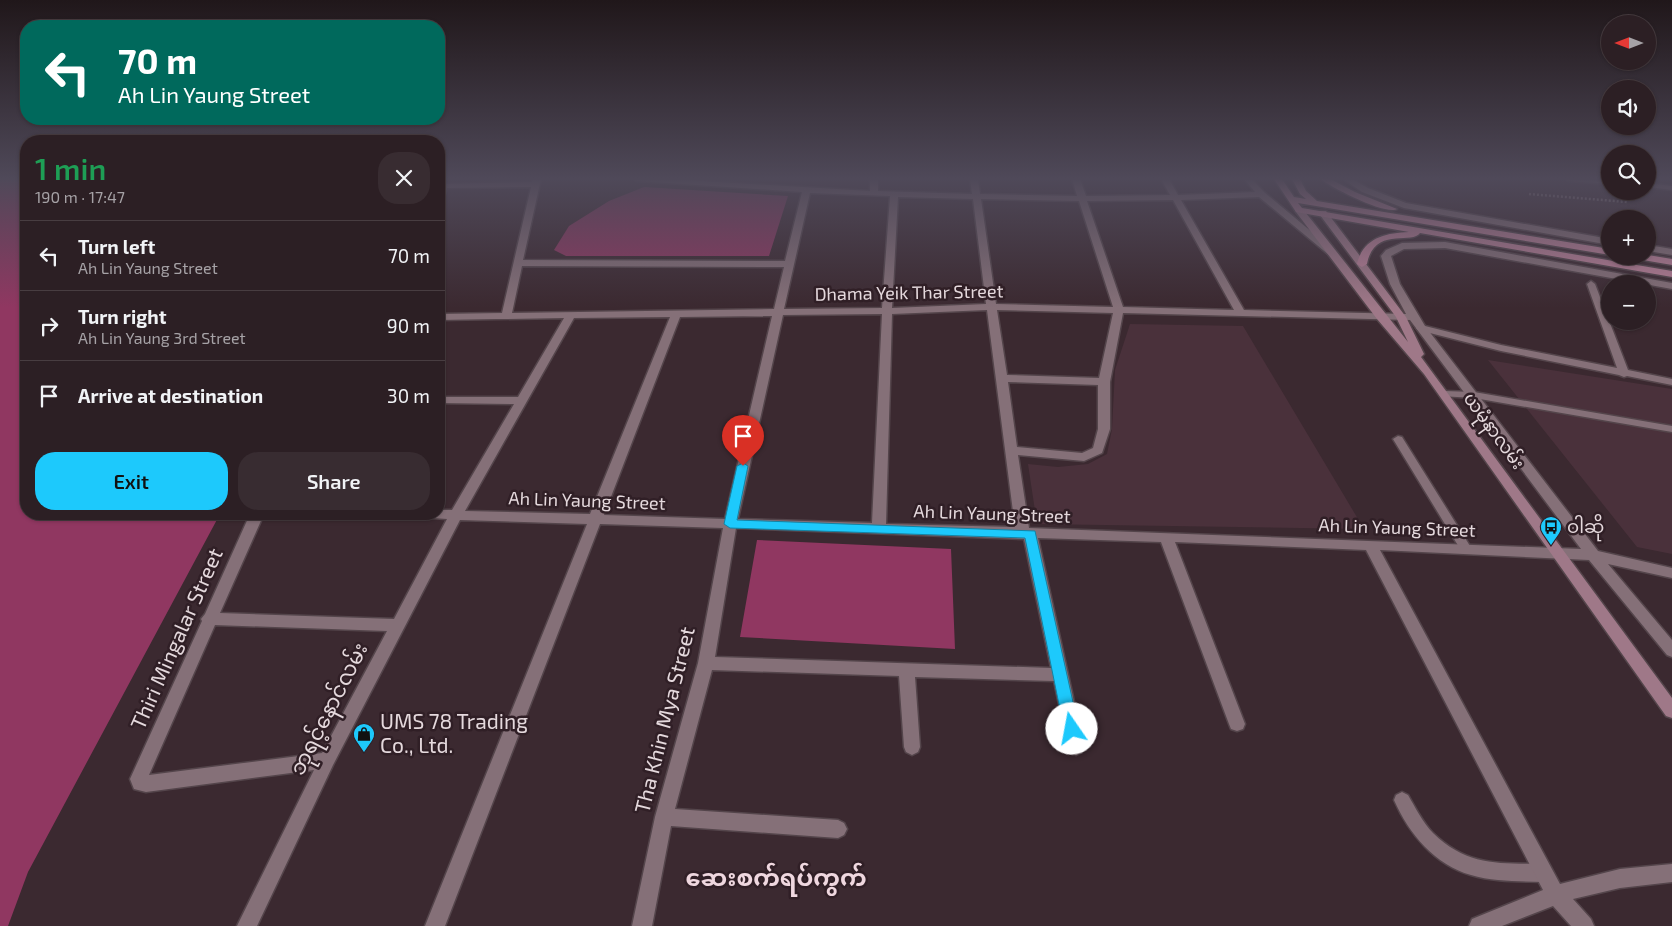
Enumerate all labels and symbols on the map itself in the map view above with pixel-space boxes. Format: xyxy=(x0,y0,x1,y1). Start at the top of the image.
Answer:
north arrow xyxy=(1601,15,1656,70)
street label: Dhama Yeik Thar Street xyxy=(814,279,1004,305)
street label: ယမုံနာလမ်း xyxy=(1456,387,1531,476)
pin xyxy=(722,415,764,466)
street label: Ah Lin Yaung Street xyxy=(508,486,666,514)
street label: Ah Lin Yaung Street xyxy=(913,499,1071,527)
street label: Ah Lin Yaung Street xyxy=(1318,513,1476,541)
place label: ဝါဆို xyxy=(1567,513,1604,542)
bus stop icon: ဝါဆို xyxy=(1539,515,1563,546)
street label: Thiri Mingalar Street xyxy=(124,544,227,733)
street label: Tha Khin Mya Street xyxy=(628,624,699,815)
street label: ဘုရင့်နောင်လမ်း xyxy=(282,637,377,781)
position arrow xyxy=(1045,702,1097,754)
place label: UMS 78 Trading Co., Ltd. xyxy=(380,708,528,757)
shop icon: UMS 78 Trading Co., Ltd. xyxy=(352,722,376,753)
district label: ဆေးစက်ရပ်ကွက် xyxy=(685,862,867,897)

